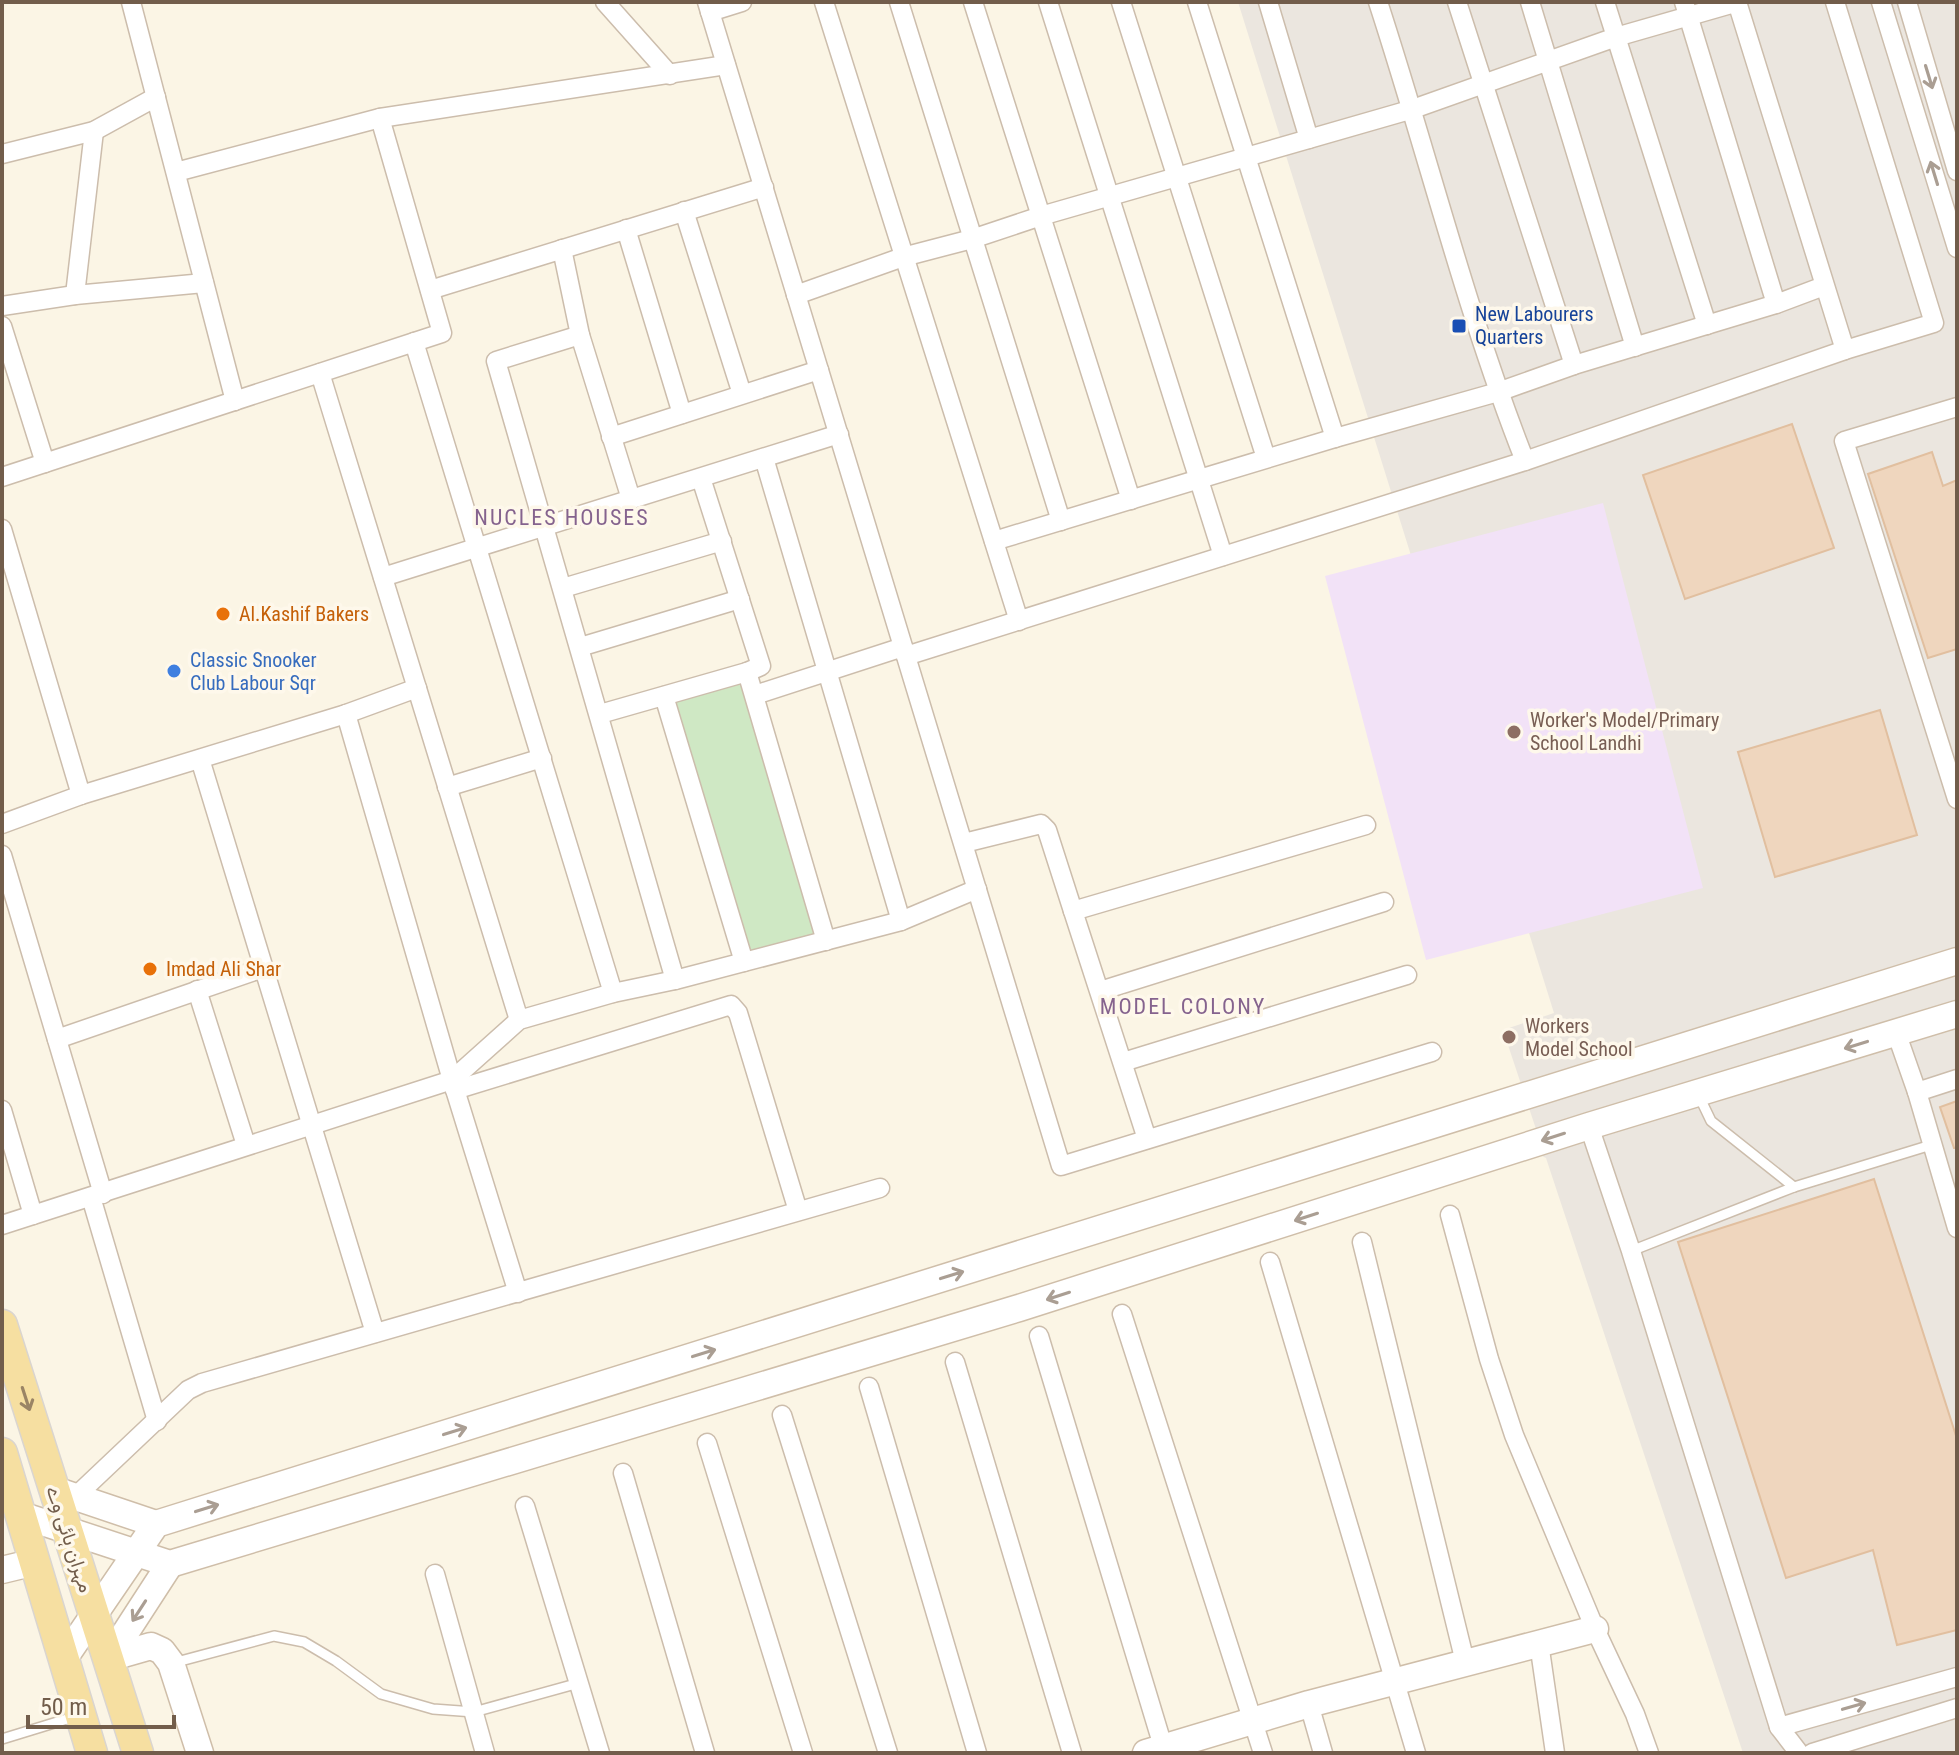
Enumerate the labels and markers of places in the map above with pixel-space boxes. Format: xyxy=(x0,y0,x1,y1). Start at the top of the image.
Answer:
place label: New Labourers Quarters xyxy=(1475,302,1594,349)
marker: New Labourers Quarters xyxy=(1450,317,1468,335)
place label: Al.Kashif Bakers xyxy=(239,602,369,626)
marker: Al.Kashif Bakers xyxy=(214,605,232,623)
place label: Classic Snooker Club Labour Sqr xyxy=(190,648,317,695)
marker: Classic Snooker Club Labour Sqr xyxy=(165,662,183,680)
place label: Worker's Model/Primary School Landhi xyxy=(1530,708,1719,755)
marker: Worker's Model/Primary School Landhi xyxy=(1505,723,1523,741)
place label: Imdad Ali Shar xyxy=(166,957,281,981)
marker: Imdad Ali Shar xyxy=(141,960,159,978)
place label: Workers Model School xyxy=(1525,1014,1633,1061)
marker: Workers Model School xyxy=(1500,1028,1518,1046)

